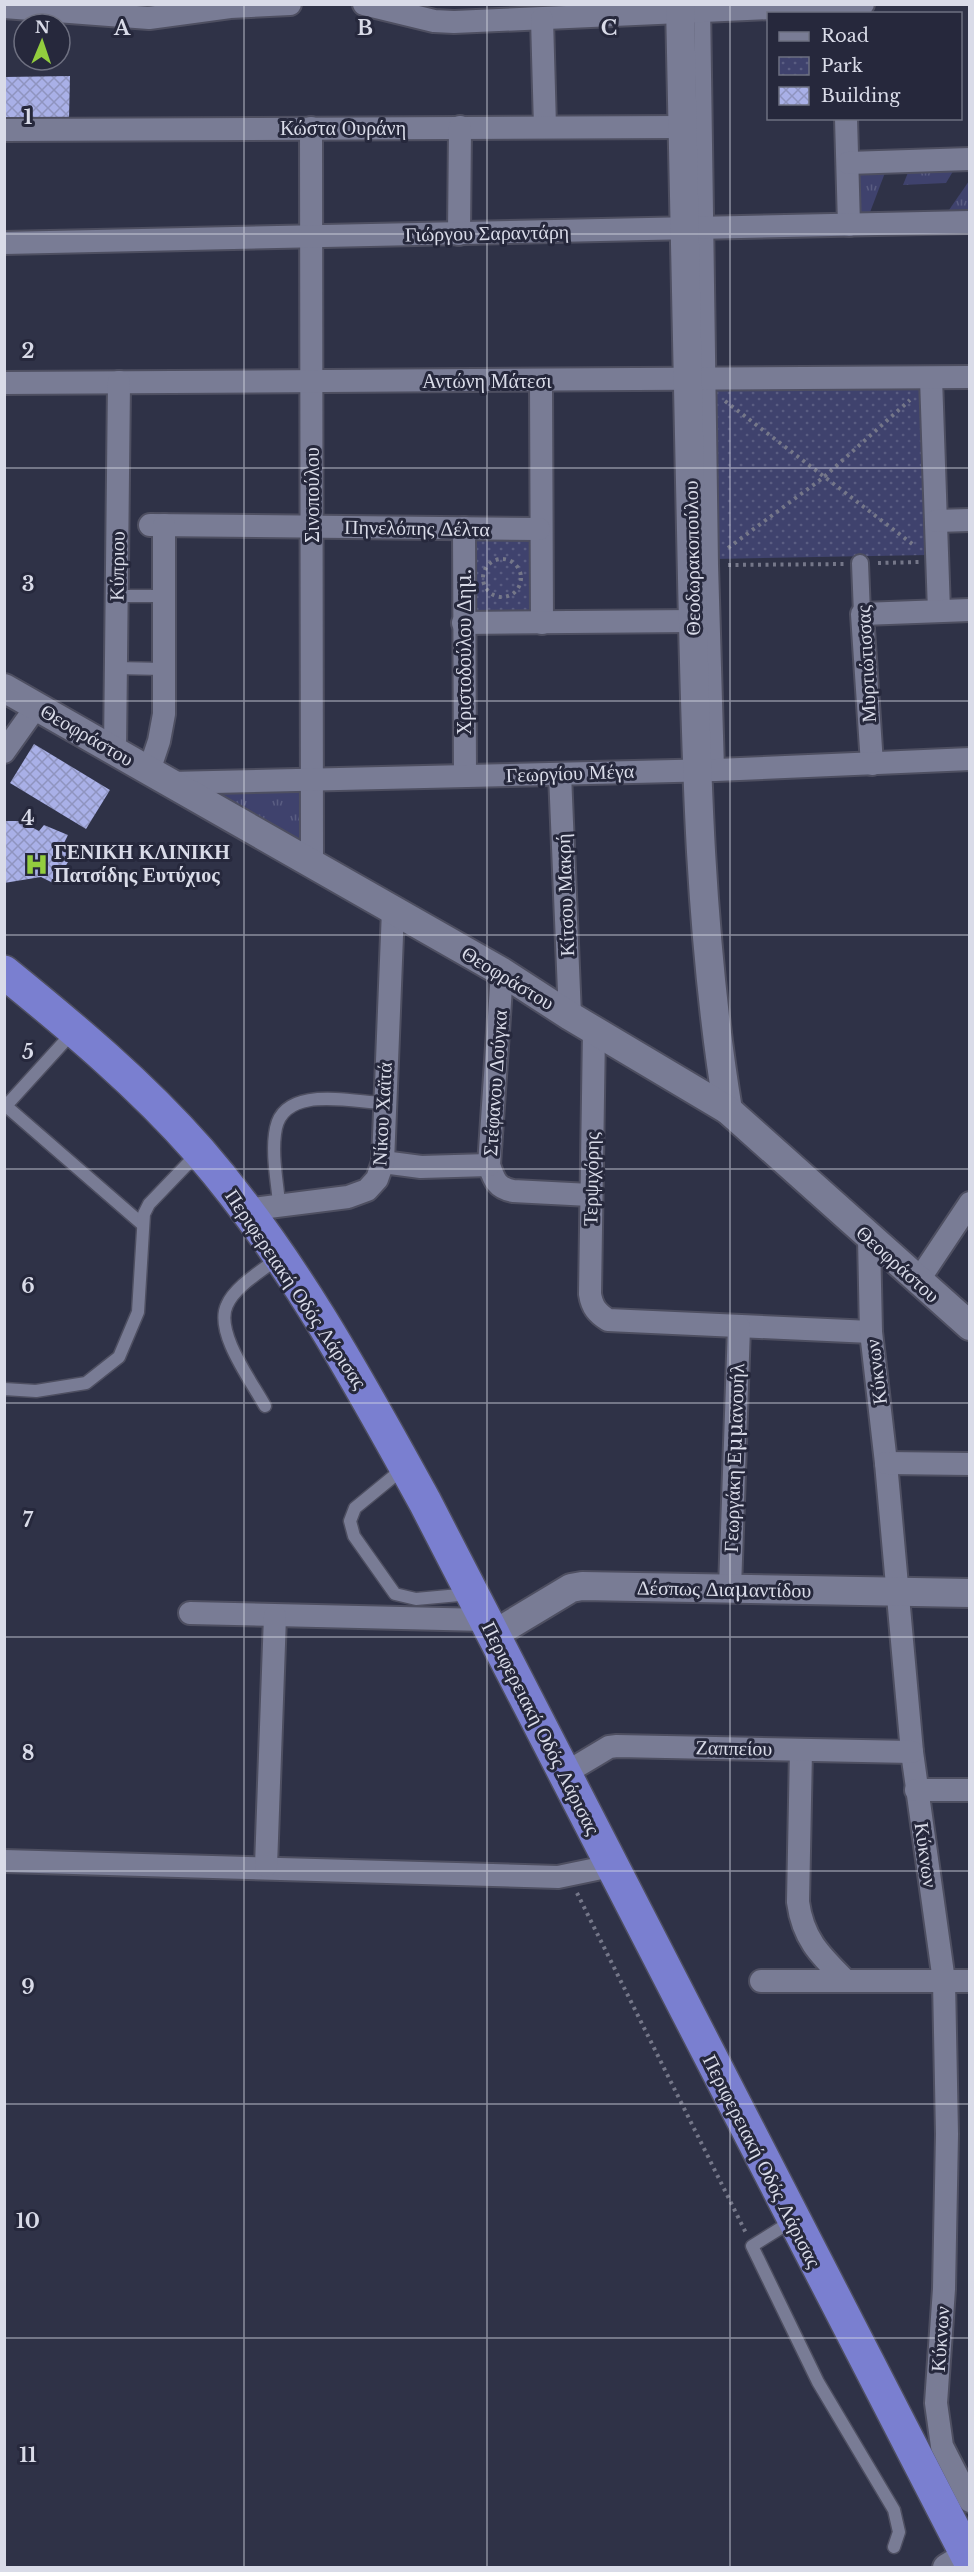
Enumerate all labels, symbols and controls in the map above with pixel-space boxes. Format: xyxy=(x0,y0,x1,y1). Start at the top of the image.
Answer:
north arrow xyxy=(12,12,72,72)
legend xyxy=(767,12,962,120)
text: A xyxy=(113,16,131,40)
text: B xyxy=(357,16,373,40)
text: C xyxy=(601,16,617,40)
text: N xyxy=(35,17,50,37)
text: Road xyxy=(821,25,869,47)
text: Park xyxy=(821,55,863,77)
text: Building xyxy=(821,85,900,107)
text: 1 xyxy=(24,105,33,129)
street label: Κώστα Ουράνη xyxy=(280,116,406,140)
street label: Γιώργου Σαραντάρη xyxy=(405,220,569,246)
text: 2 xyxy=(21,339,35,363)
street label: Αντώνη Μάτεσι xyxy=(422,369,552,393)
street label: Σινοπούλου xyxy=(300,447,324,543)
street label: Θεοδωρακοπούλου xyxy=(679,480,705,636)
street label: Πηνελόπης Δέλτα xyxy=(344,515,491,541)
street label: Κύπριου xyxy=(104,531,130,601)
street label: Χριστοδούλου Δημ. xyxy=(452,569,476,735)
text: 3 xyxy=(22,572,34,596)
street label: Μυρτιώτισσας xyxy=(851,605,881,723)
street label: Θεοφράστου xyxy=(36,699,138,771)
street label: Γεωργίου Μέγα xyxy=(505,759,635,787)
text: 4 xyxy=(21,806,35,830)
street label: Κίτσου Μακρή xyxy=(551,833,579,957)
place label: ΓΕΝΙΚΗ ΚΛΙΝΙΚΗ Πατσίδης Ευτύχιος xyxy=(54,840,230,887)
hospital icon: ΓΕΝΙΚΗ ΚΛΙΝΙΚΗ Πατσίδης Ευτύχιος xyxy=(23,851,49,877)
street label: Θεοφράστου xyxy=(457,941,559,1015)
street label: Στέφανου Δούγκα xyxy=(478,1009,512,1157)
text: 5 xyxy=(22,1040,34,1064)
street label: Νίκου Χαϊτά xyxy=(367,1061,397,1167)
street label: Τερψιχόρης xyxy=(578,1132,604,1226)
street label: Περιφερειακή Οδός Λάρισας xyxy=(220,1185,372,1393)
street label: Θεοφράστου xyxy=(851,1220,945,1308)
text: 6 xyxy=(21,1274,35,1298)
street label: Κύκνων xyxy=(860,1338,892,1406)
street label: Γεωργάκη Εμμανουήλ xyxy=(719,1363,749,1553)
text: 7 xyxy=(23,1508,34,1532)
street label: Δέσπως Διαμαντίδου xyxy=(637,1575,811,1603)
street label: Περιφερειακή Οδός Λάρισας xyxy=(477,1618,605,1839)
street label: Ζαππείου xyxy=(696,1735,773,1761)
text: 8 xyxy=(22,1741,34,1765)
street label: Κύκνων xyxy=(910,1821,942,1889)
text: 9 xyxy=(21,1975,35,1999)
street label: Περιφερειακή Οδός Λάρισας xyxy=(698,2051,826,2272)
text: 10 xyxy=(16,2209,40,2233)
street label: Κύκνων xyxy=(926,2305,954,2373)
text: 11 xyxy=(19,2443,37,2467)

